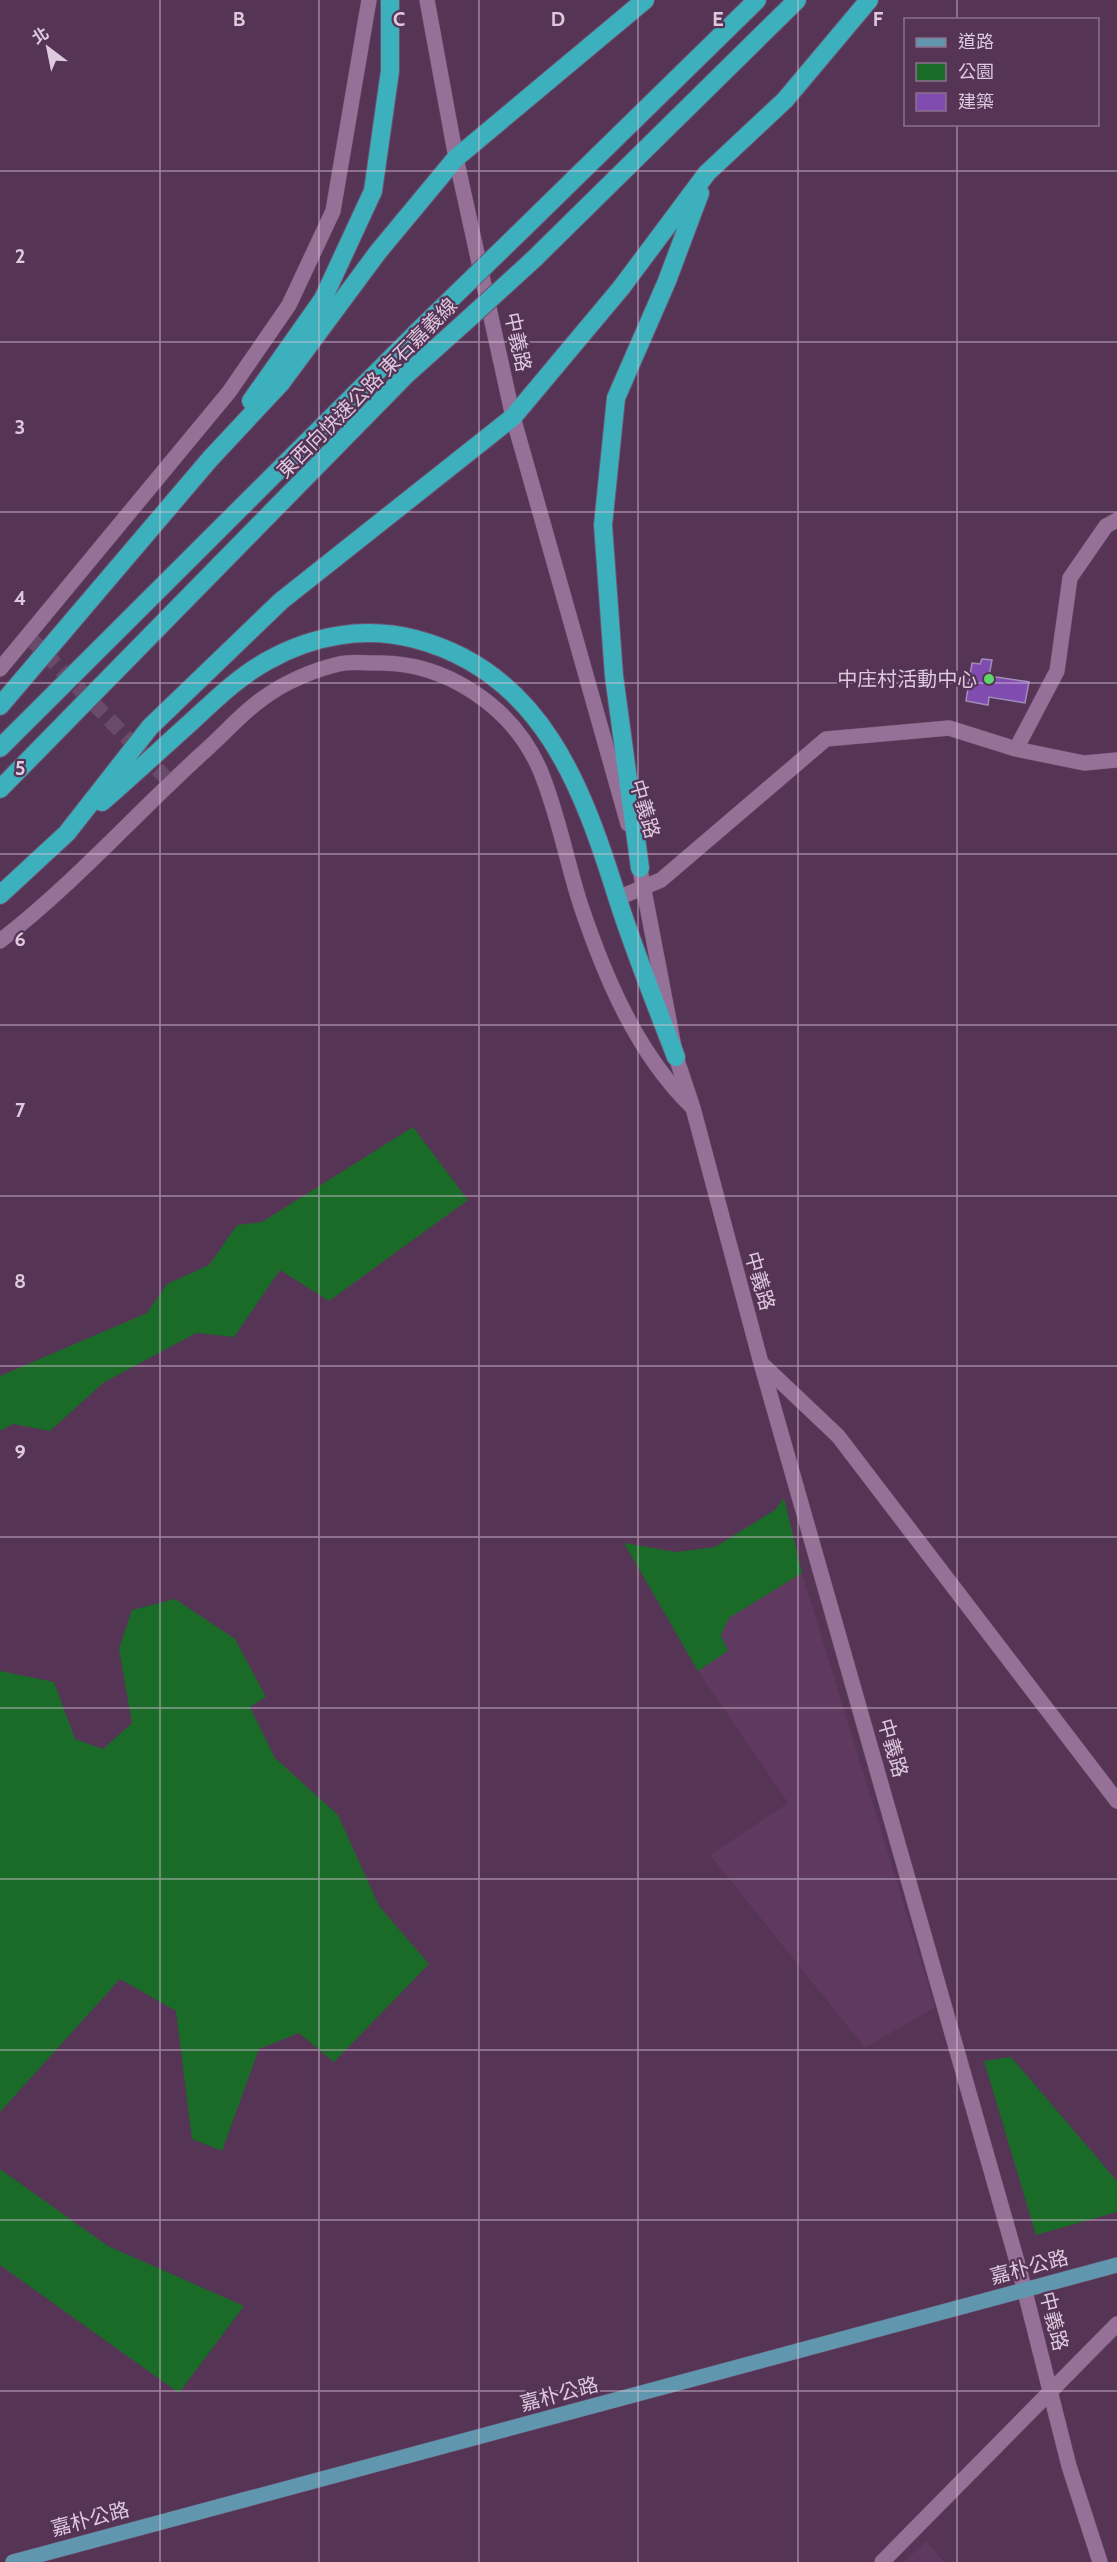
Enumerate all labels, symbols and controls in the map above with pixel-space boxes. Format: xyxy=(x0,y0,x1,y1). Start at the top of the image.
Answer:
text: B xyxy=(233,7,245,31)
text: C xyxy=(393,7,405,31)
text: D xyxy=(551,7,565,31)
text: E xyxy=(712,7,724,31)
text: F xyxy=(873,7,884,31)
north arrow xyxy=(18,18,78,78)
legend xyxy=(904,18,1099,126)
text: 北 xyxy=(28,23,52,48)
text: 道路 xyxy=(958,31,994,53)
text: 公園 xyxy=(958,61,994,83)
text: 建築 xyxy=(958,91,994,113)
text: 2 xyxy=(15,244,25,268)
street label: 東西向快速公路 東石嘉義線 xyxy=(272,293,462,483)
street label: 中義路 xyxy=(500,310,536,374)
text: 3 xyxy=(15,415,25,439)
text: 4 xyxy=(14,586,26,610)
place label: 中庄村活動中心 xyxy=(837,667,977,691)
marker: 中庄村活動中心 xyxy=(982,672,996,686)
text: 5 xyxy=(15,756,25,780)
street label: 中義路 xyxy=(625,777,665,841)
text: 6 xyxy=(14,927,26,951)
text: 7 xyxy=(15,1098,26,1122)
street label: 中義路 xyxy=(740,1249,780,1313)
text: 8 xyxy=(14,1269,26,1293)
text: 9 xyxy=(14,1440,26,1464)
street label: 中義路 xyxy=(873,1716,913,1780)
street label: 嘉朴公路 xyxy=(987,2245,1071,2289)
street label: 中義路 xyxy=(1035,2289,1073,2353)
street label: 嘉朴公路 xyxy=(517,2372,601,2416)
street label: 嘉朴公路 xyxy=(48,2497,132,2541)

